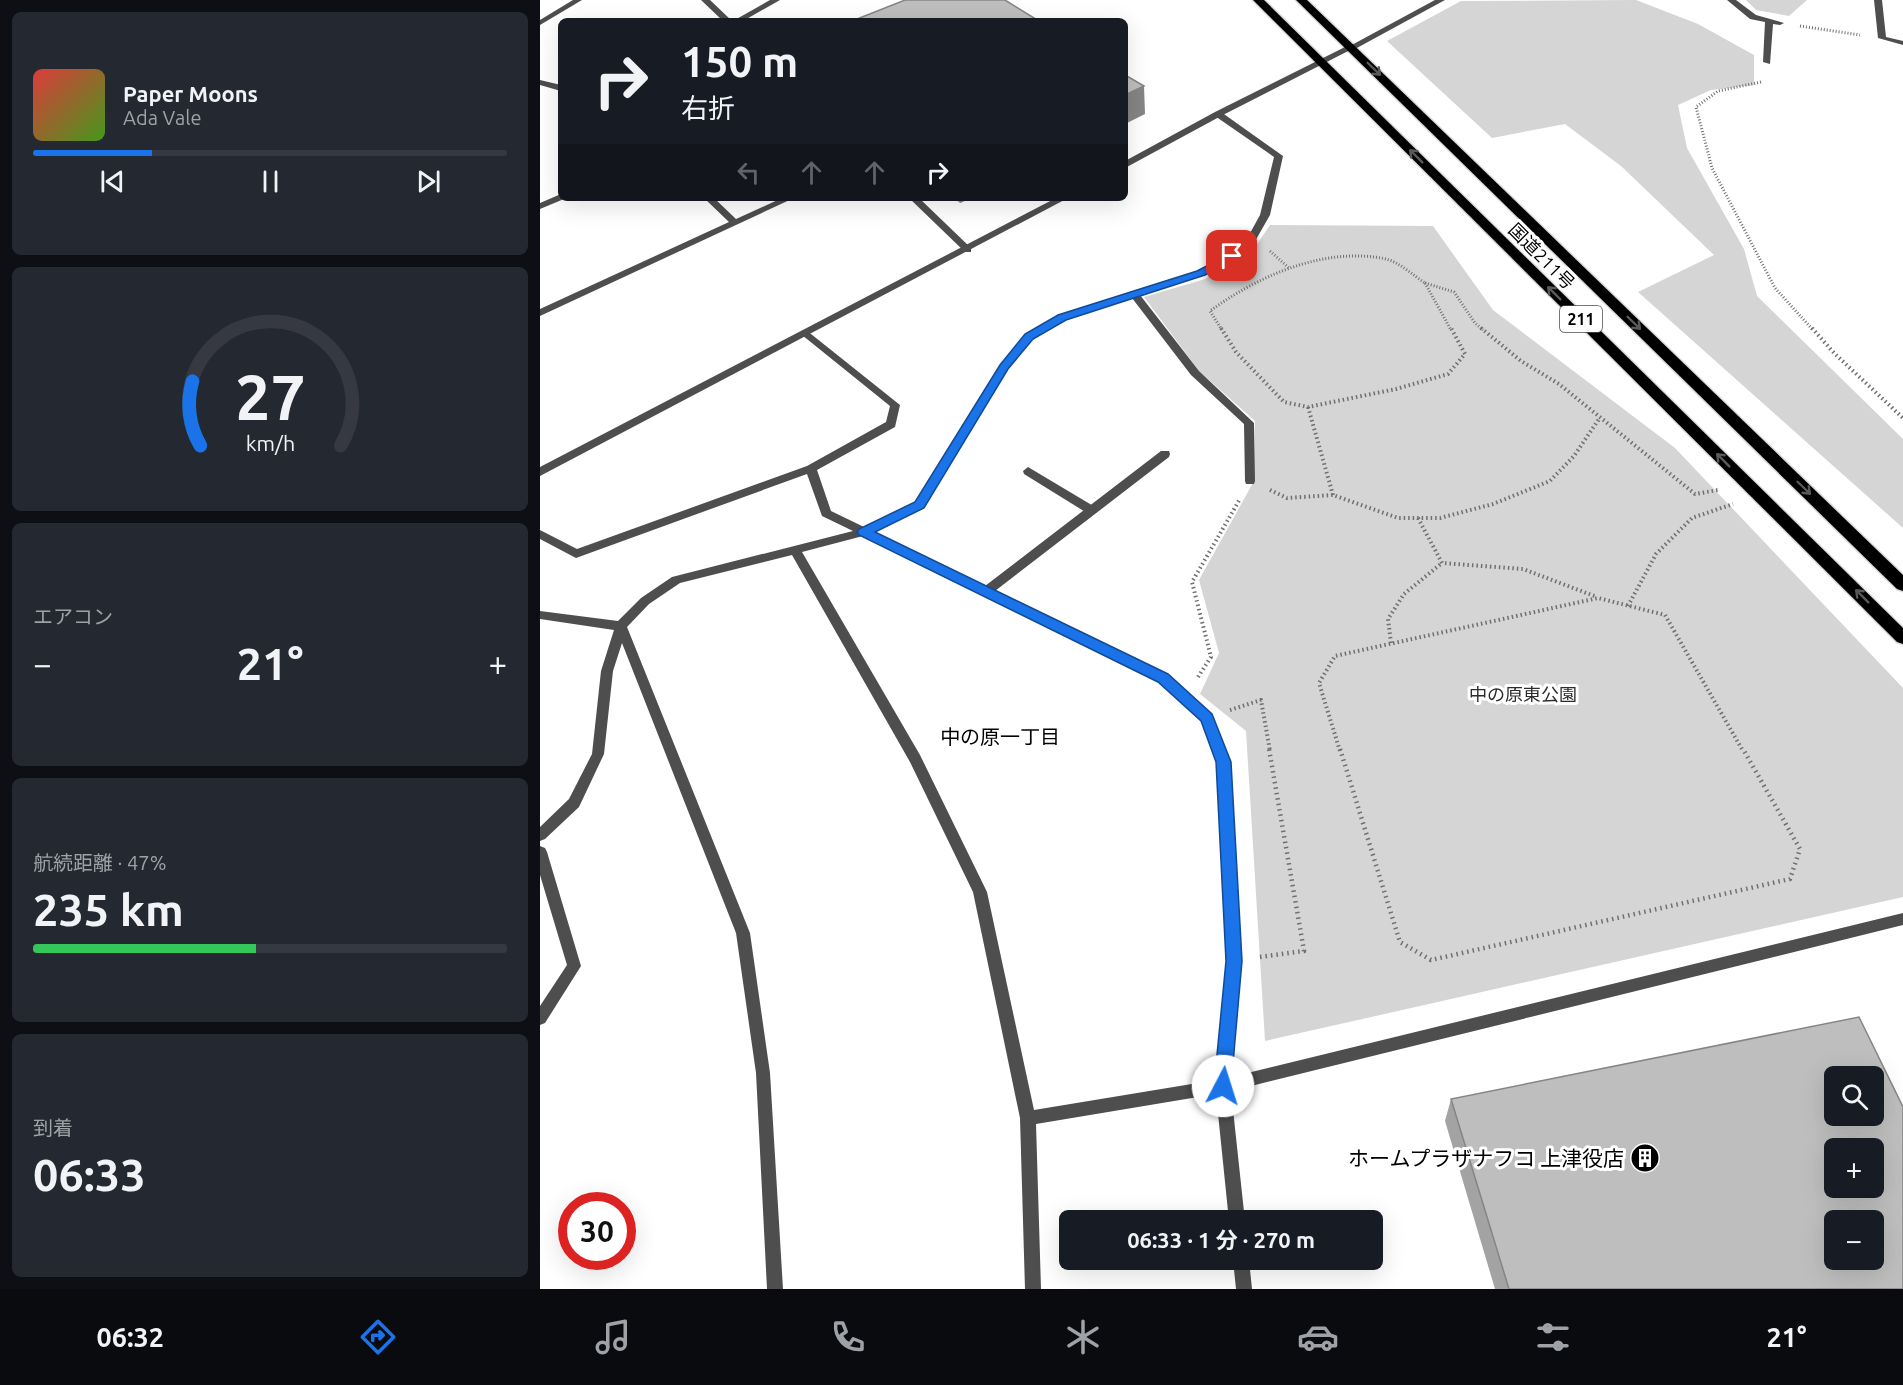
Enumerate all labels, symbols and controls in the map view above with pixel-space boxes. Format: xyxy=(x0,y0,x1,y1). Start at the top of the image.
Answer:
text: 150 m xyxy=(681,38,798,85)
icon: right xyxy=(582,42,660,120)
one-way arrow xyxy=(1367,62,1382,76)
text: Paper Moons xyxy=(123,81,258,106)
text: 右折 xyxy=(681,93,735,123)
text: Ada Vale xyxy=(123,106,201,129)
one-way arrow xyxy=(1408,149,1423,164)
icon: left xyxy=(732,156,765,189)
icon: ahead xyxy=(795,156,828,189)
icon: ahead xyxy=(858,156,891,189)
icon: right xyxy=(921,156,954,189)
icon: previous xyxy=(96,165,129,198)
icon: pause xyxy=(254,165,287,198)
icon: next xyxy=(412,165,445,198)
street label: 国道211号 xyxy=(1505,219,1579,293)
pin xyxy=(1206,230,1257,281)
icon: arrive xyxy=(1215,239,1248,272)
one-way arrow xyxy=(1547,286,1562,301)
road number: 211 xyxy=(1560,306,1602,332)
one-way arrow xyxy=(1627,315,1642,330)
text: 27 xyxy=(235,362,305,432)
text: km/h xyxy=(245,432,295,456)
one-way arrow xyxy=(1715,452,1730,467)
one-way arrow xyxy=(1796,481,1811,496)
one-way arrow xyxy=(1855,589,1869,604)
text: エアコン xyxy=(33,605,113,628)
text: 21° xyxy=(237,638,303,689)
text: − xyxy=(33,645,52,682)
text: + xyxy=(488,645,507,682)
park label: 中の原東公園 xyxy=(1469,684,1577,704)
district label: 中の原一丁目 xyxy=(940,725,1060,748)
text: 航続距離 · 47% xyxy=(33,851,166,874)
text: 235 km xyxy=(33,884,184,935)
position arrow xyxy=(1191,1054,1255,1118)
map controls xyxy=(1824,1066,1884,1270)
button: search xyxy=(1824,1066,1884,1126)
text: 到着 xyxy=(33,1116,73,1139)
button: + xyxy=(1824,1138,1884,1198)
building icon: ホームプラザナフコ 上津役店 xyxy=(1629,1142,1661,1174)
place label: ホームプラザナフコ 上津役店 xyxy=(1348,1146,1624,1170)
text: 06:33 xyxy=(33,1149,146,1200)
speed limit sign: 30 xyxy=(558,1192,636,1270)
button: − xyxy=(1824,1210,1884,1270)
text: 06:33 · 1 分 · 270 m xyxy=(1127,1227,1315,1252)
icon: directions xyxy=(357,1316,399,1358)
icon: music xyxy=(592,1316,634,1358)
icon: phone xyxy=(827,1316,869,1358)
icon: climate xyxy=(1062,1316,1104,1358)
icon: car xyxy=(1297,1316,1339,1358)
icon: filters xyxy=(1532,1316,1574,1358)
text: 06:32 xyxy=(96,1322,164,1352)
text: 21° xyxy=(1766,1322,1806,1352)

